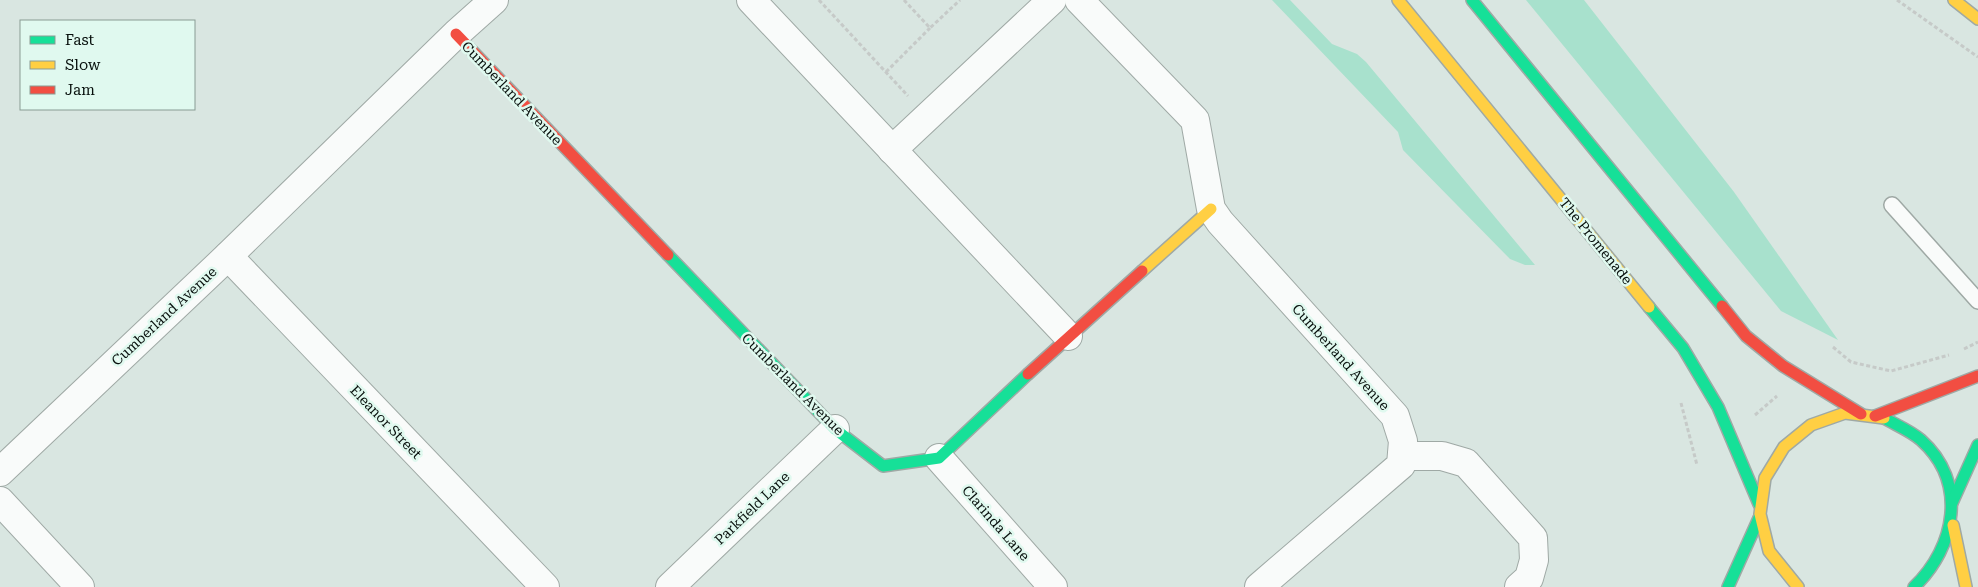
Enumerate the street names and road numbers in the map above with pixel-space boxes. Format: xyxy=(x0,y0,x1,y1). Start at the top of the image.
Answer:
street label: Cumberland Avenue xyxy=(458,38,566,148)
street label: The Promenade xyxy=(1556,195,1636,288)
street label: Cumberland Avenue xyxy=(108,263,220,369)
street label: Cumberland Avenue xyxy=(1289,301,1393,414)
street label: Cumberland Avenue xyxy=(739,330,847,438)
street label: Eleanor Street xyxy=(347,382,425,462)
street label: Parkfield Lane xyxy=(711,468,793,548)
street label: Clarinda Lane xyxy=(959,482,1033,564)

